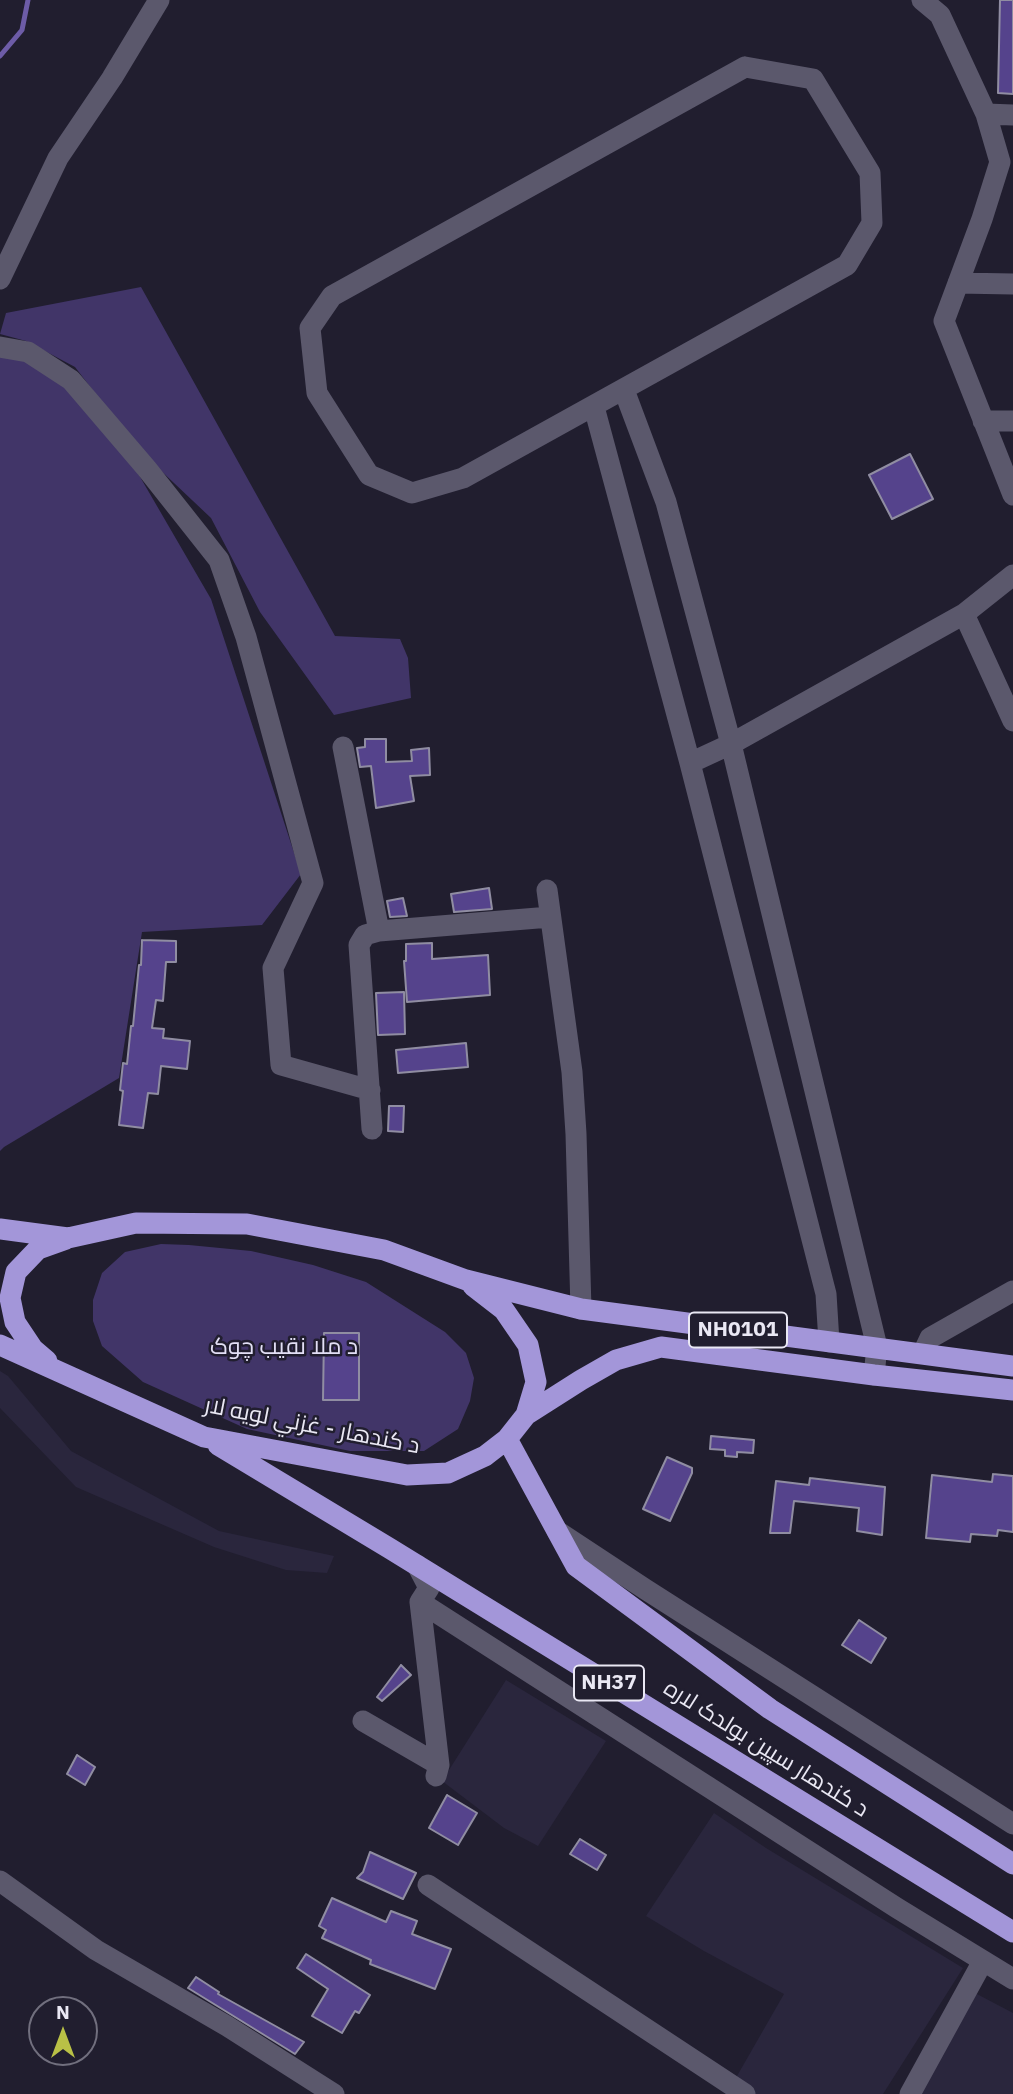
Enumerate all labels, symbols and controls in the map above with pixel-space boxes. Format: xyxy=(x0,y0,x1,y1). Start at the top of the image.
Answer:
road number: NH0101 xyxy=(689,1312,787,1348)
park label: د ملا نقيب چوک xyxy=(210,1333,358,1361)
street label: د کندهار - غزني لويه لار xyxy=(202,1392,422,1460)
road number: NH37 xyxy=(574,1666,644,1700)
street label: د کندهار سپین بولدک لاره xyxy=(658,1675,874,1823)
north arrow xyxy=(28,1996,98,2066)
text: N xyxy=(56,2000,70,2024)

